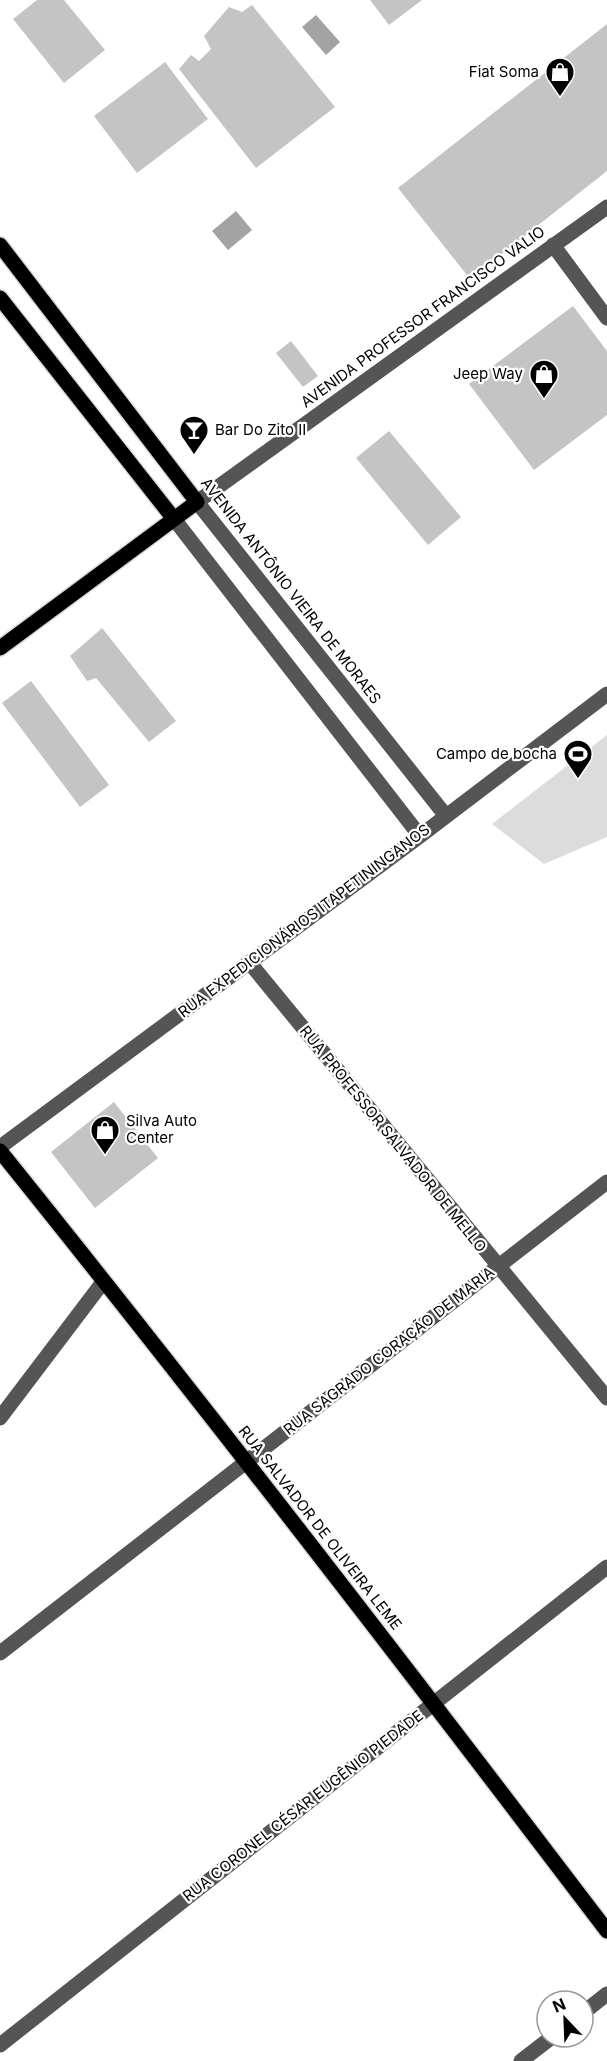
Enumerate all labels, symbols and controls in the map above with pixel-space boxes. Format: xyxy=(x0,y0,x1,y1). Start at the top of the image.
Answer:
shop icon: Fiat Soma xyxy=(544,56,576,98)
place label: Fiat Soma xyxy=(469,62,539,81)
street label: AVENIDA PROFESSOR FRANCISCO VALIO xyxy=(297,222,548,412)
shop icon: Jeep Way xyxy=(528,358,560,400)
place label: Jeep Way xyxy=(453,364,524,383)
bar icon: Bar Do Zito II xyxy=(178,414,210,456)
place label: Bar Do Zito II xyxy=(215,420,306,439)
street label: AVENIDA ANTÔNIO VIEIRA DE MORAES xyxy=(197,474,386,708)
sports icon: Campo de bocha xyxy=(562,738,594,780)
place label: Campo de bocha xyxy=(436,744,557,763)
street label: RUA EXPEDICIONÁRIOS ITAPETININGANOS xyxy=(174,820,433,1022)
street label: RUA PROFESSOR SALVADOR DE MELLO xyxy=(296,1022,491,1256)
place label: Silva Auto Center xyxy=(126,1111,197,1147)
shop icon: Silva Auto Center xyxy=(89,1114,121,1156)
street label: RUA SAGRADO CORAÇÃO DE MARIA xyxy=(279,1262,498,1439)
street label: RUA SALVADOR DE OLIVEIRA LEME xyxy=(235,1422,406,1634)
street label: RUA CORONEL CÉSAR EUGÊNIO PIEDADE xyxy=(179,1706,427,1905)
north arrow xyxy=(535,1989,595,2049)
text: N xyxy=(550,1994,569,2017)

